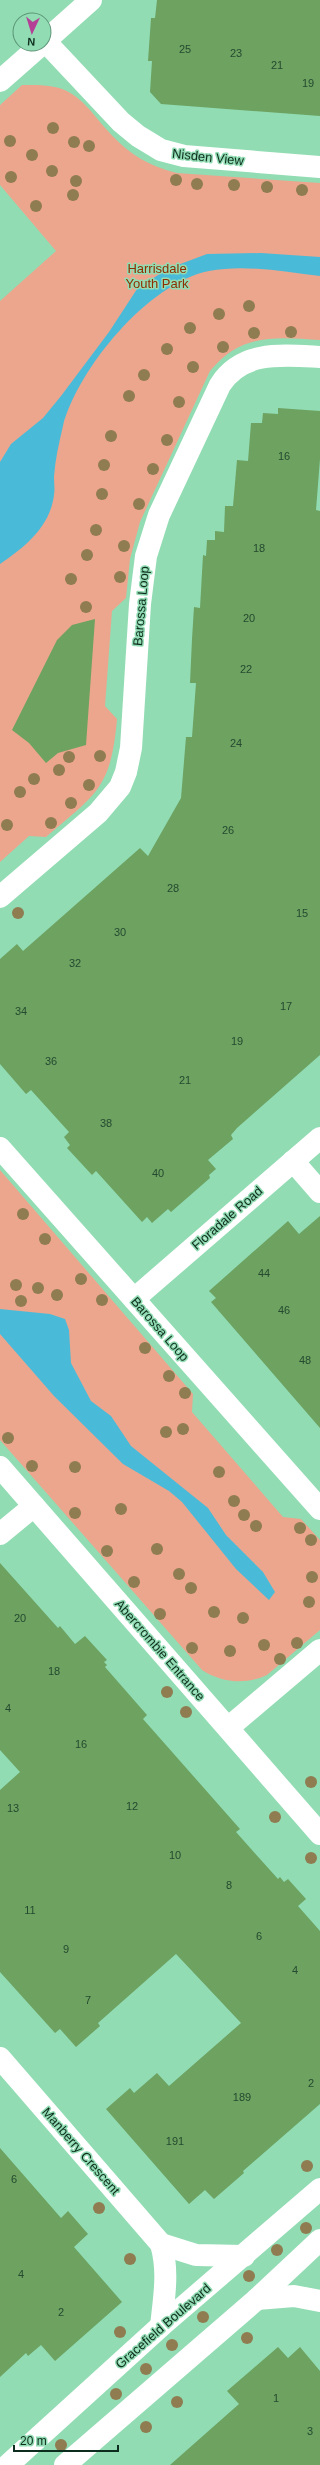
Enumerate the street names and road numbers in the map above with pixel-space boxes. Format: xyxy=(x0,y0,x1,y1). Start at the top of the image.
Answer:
street label: Nisden View xyxy=(171,146,245,168)
street label: Barossa Loop xyxy=(130,565,152,647)
street label: Floradale Road xyxy=(189,1183,265,1253)
street label: Barossa Loop xyxy=(128,1294,192,1364)
street label: Abercrombie Entrance xyxy=(112,1596,208,1704)
street label: Manberry Crescent xyxy=(39,2104,123,2198)
street label: Gracefield Boulevard xyxy=(112,2281,214,2371)

